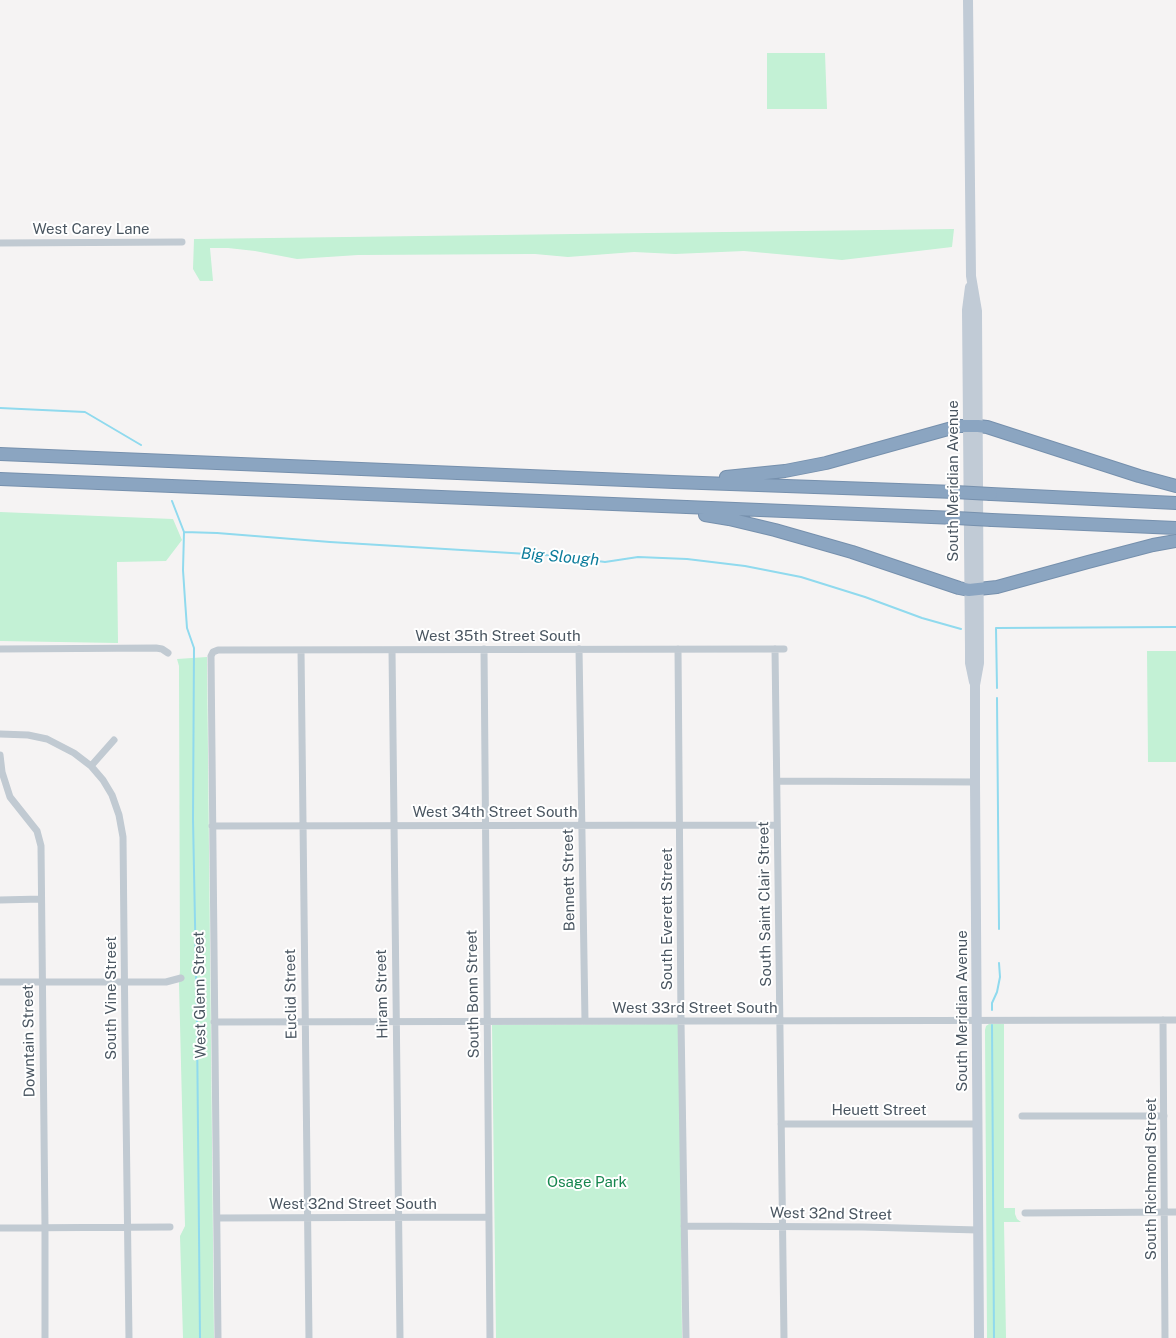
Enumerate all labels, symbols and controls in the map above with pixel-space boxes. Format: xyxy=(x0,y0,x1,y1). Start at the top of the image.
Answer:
street label: West Carey Lane xyxy=(32,220,150,238)
street label: South Meridian Avenue xyxy=(944,400,962,562)
water label: Big Slough xyxy=(520,544,600,570)
street label: West 35th Street South xyxy=(415,627,581,645)
street label: West 34th Street South xyxy=(412,803,578,821)
street label: South Saint Clair Street xyxy=(755,821,775,987)
street label: Bennett Street xyxy=(559,829,579,931)
street label: South Everett Street xyxy=(658,848,676,990)
street label: South Bonn Street xyxy=(463,930,483,1058)
street label: South Meridian Avenue xyxy=(953,930,971,1092)
street label: West Glenn Street xyxy=(190,931,210,1059)
street label: South Vine Street xyxy=(102,936,120,1060)
street label: Euclid Street xyxy=(281,949,301,1039)
street label: Hiram Street xyxy=(372,949,392,1039)
street label: Downtain Street xyxy=(19,984,39,1098)
street label: West 33rd Street South xyxy=(612,999,778,1017)
street label: South Richmond Street xyxy=(1142,1098,1160,1260)
street label: Heuett Street xyxy=(831,1101,927,1119)
park label: Osage Park xyxy=(547,1173,627,1191)
street label: West 32nd Street South xyxy=(269,1195,437,1213)
street label: West 32nd Street xyxy=(770,1204,892,1224)

